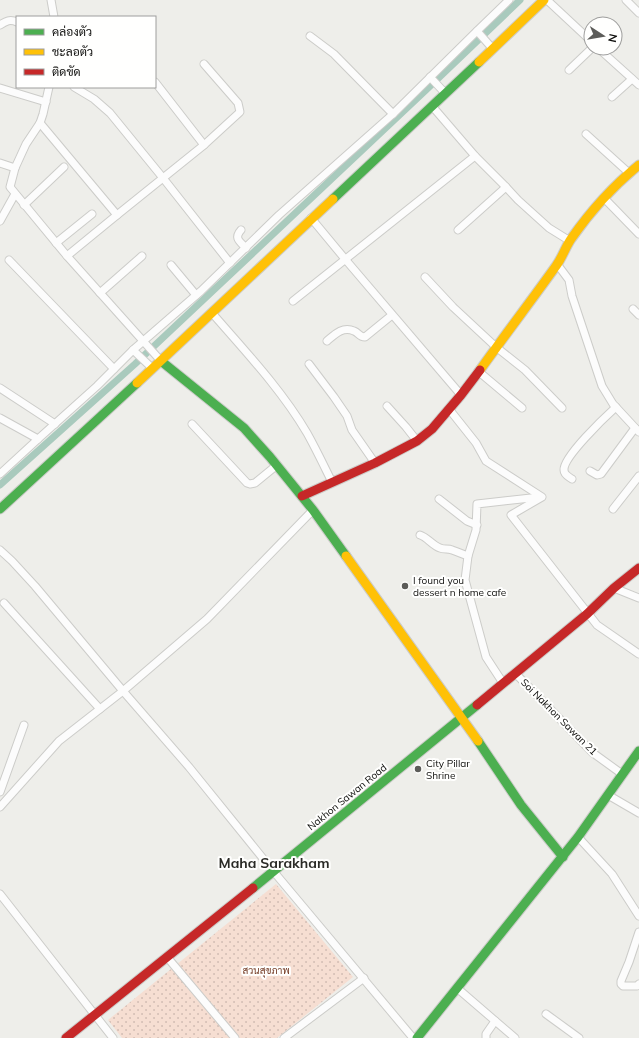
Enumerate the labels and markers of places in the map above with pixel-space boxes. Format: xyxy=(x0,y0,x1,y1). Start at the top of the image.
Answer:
place label: I found you dessert n home cafe xyxy=(413,574,506,599)
marker: I found you dessert n home cafe xyxy=(400,581,410,591)
place label: City Pillar Shrine xyxy=(426,757,470,782)
marker: City Pillar Shrine xyxy=(413,764,423,774)

